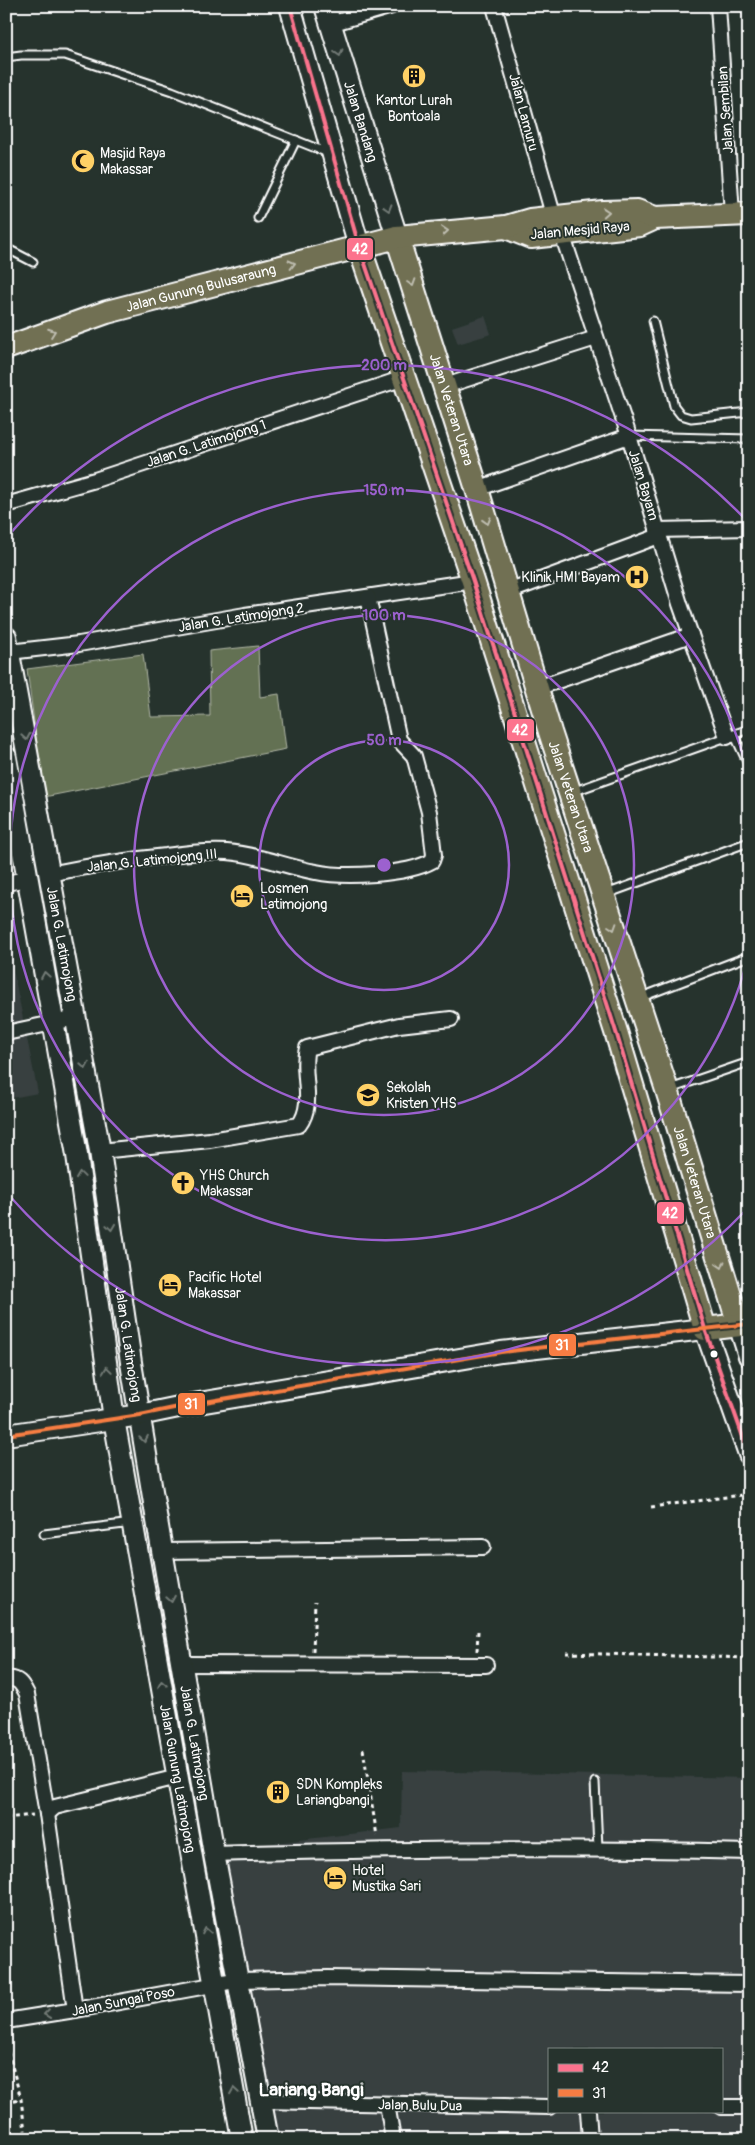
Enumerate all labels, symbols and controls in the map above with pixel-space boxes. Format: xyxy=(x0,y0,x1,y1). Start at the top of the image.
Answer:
one-way arrow xyxy=(334,48,344,57)
building icon: Kantor Lurah Bontoala xyxy=(401,63,427,89)
street label: Jalan Sembilan xyxy=(714,66,737,154)
street label: Jalan Lamuru xyxy=(505,72,542,153)
street label: Jalan Bandang xyxy=(340,79,381,164)
place label: Kantor Lurah Bontoala xyxy=(376,92,452,125)
place label: Masjid Raya Makassar xyxy=(100,145,166,178)
mosque icon: Masjid Raya Makassar xyxy=(70,148,96,174)
one-way arrow xyxy=(382,203,392,212)
one-way arrow xyxy=(603,207,611,218)
street label: Jalan Mesjid Raya xyxy=(530,218,630,243)
one-way arrow xyxy=(442,226,450,237)
line badge: 42 xyxy=(346,237,374,261)
text: 42 xyxy=(352,241,368,258)
one-way arrow xyxy=(288,259,297,270)
street label: Jalan Gunung Bulusaraung xyxy=(124,261,278,316)
one-way arrow xyxy=(406,278,416,287)
one-way arrow xyxy=(47,328,56,338)
street label: Jalan Veteran Utara xyxy=(426,352,477,468)
text: 200 m xyxy=(361,356,407,375)
street label: Jalan G. Latimojong 1 xyxy=(144,416,268,471)
street label: Jalan Bayam xyxy=(625,448,662,523)
text: 150 m xyxy=(364,481,404,500)
one-way arrow xyxy=(482,517,492,525)
hospital icon: Klinik HMI Bayam xyxy=(624,564,650,590)
place label: Klinik HMI Bayam xyxy=(521,569,620,586)
street label: Jalan G. Latimojong 2 xyxy=(177,599,305,636)
text: 100 m xyxy=(363,606,405,625)
line badge: 42 xyxy=(506,718,535,742)
text: 42 xyxy=(512,722,528,739)
text: 50 m xyxy=(367,731,401,750)
one-way arrow xyxy=(20,732,30,741)
street label: Jalan Veteran Utara xyxy=(544,739,597,855)
street label: Jalan G. Latimojong III xyxy=(86,845,218,876)
centre of rings xyxy=(375,856,393,874)
place label: Losmen Latimojong xyxy=(260,880,327,913)
hotel icon: Losmen Latimojong xyxy=(229,883,255,909)
street label: Jalan G. Latimojong xyxy=(43,885,80,1003)
one-way arrow xyxy=(607,923,617,931)
one-way arrow xyxy=(40,971,50,980)
one-way arrow xyxy=(79,1062,89,1071)
place label: Sekolah Kristen YHS xyxy=(386,1079,457,1112)
school or university icon: Sekolah Kristen YHS xyxy=(355,1082,381,1108)
street label: Jalan Veteran Utara xyxy=(670,1124,720,1240)
place label: YHS Church Makassar xyxy=(199,1167,269,1200)
church icon: YHS Church Makassar xyxy=(170,1170,196,1196)
one-way arrow xyxy=(75,1171,86,1179)
line badge: 42 xyxy=(656,1201,685,1225)
text: 42 xyxy=(662,1205,678,1222)
one-way arrow xyxy=(105,1223,116,1231)
one-way arrow xyxy=(715,1261,725,1269)
place label: Pacific Hotel Makassar xyxy=(188,1269,262,1302)
hotel icon: Pacific Hotel Makassar xyxy=(157,1272,183,1298)
street label: Jalan G. Latimojong xyxy=(111,1286,145,1403)
line badge: 31 xyxy=(548,1333,577,1357)
text: 31 xyxy=(555,1337,569,1354)
unlabelled marker xyxy=(709,1349,719,1359)
one-way arrow xyxy=(102,1366,113,1374)
line badge: 31 xyxy=(177,1392,206,1416)
text: 31 xyxy=(184,1396,198,1413)
one-way arrow xyxy=(138,1435,148,1443)
one-way arrow xyxy=(165,1595,175,1604)
one-way arrow xyxy=(158,1680,168,1689)
street label: Jalan G. Latimojong xyxy=(176,1684,213,1802)
street label: Jalan Gunung Latimojong xyxy=(156,1703,199,1854)
place label: SDN Kompleks Lariangbangi xyxy=(296,1776,383,1809)
building icon: SDN Kompleks Lariangbangi xyxy=(265,1779,291,1805)
place label: Hotel Mustika Sari xyxy=(352,1862,422,1895)
hotel icon: Hotel Mustika Sari xyxy=(322,1865,348,1891)
one-way arrow xyxy=(201,1926,211,1935)
street label: Jalan Sungai Poso xyxy=(70,1983,177,2020)
one-way arrow xyxy=(43,2009,52,2019)
legend xyxy=(548,2048,722,2112)
text: 42 xyxy=(592,2058,609,2077)
district label: Lariang Bangi xyxy=(258,2078,364,2102)
text: 31 xyxy=(592,2084,606,2103)
one-way arrow xyxy=(229,2086,239,2095)
street label: Jalan Bulu Dua xyxy=(378,2096,462,2115)

